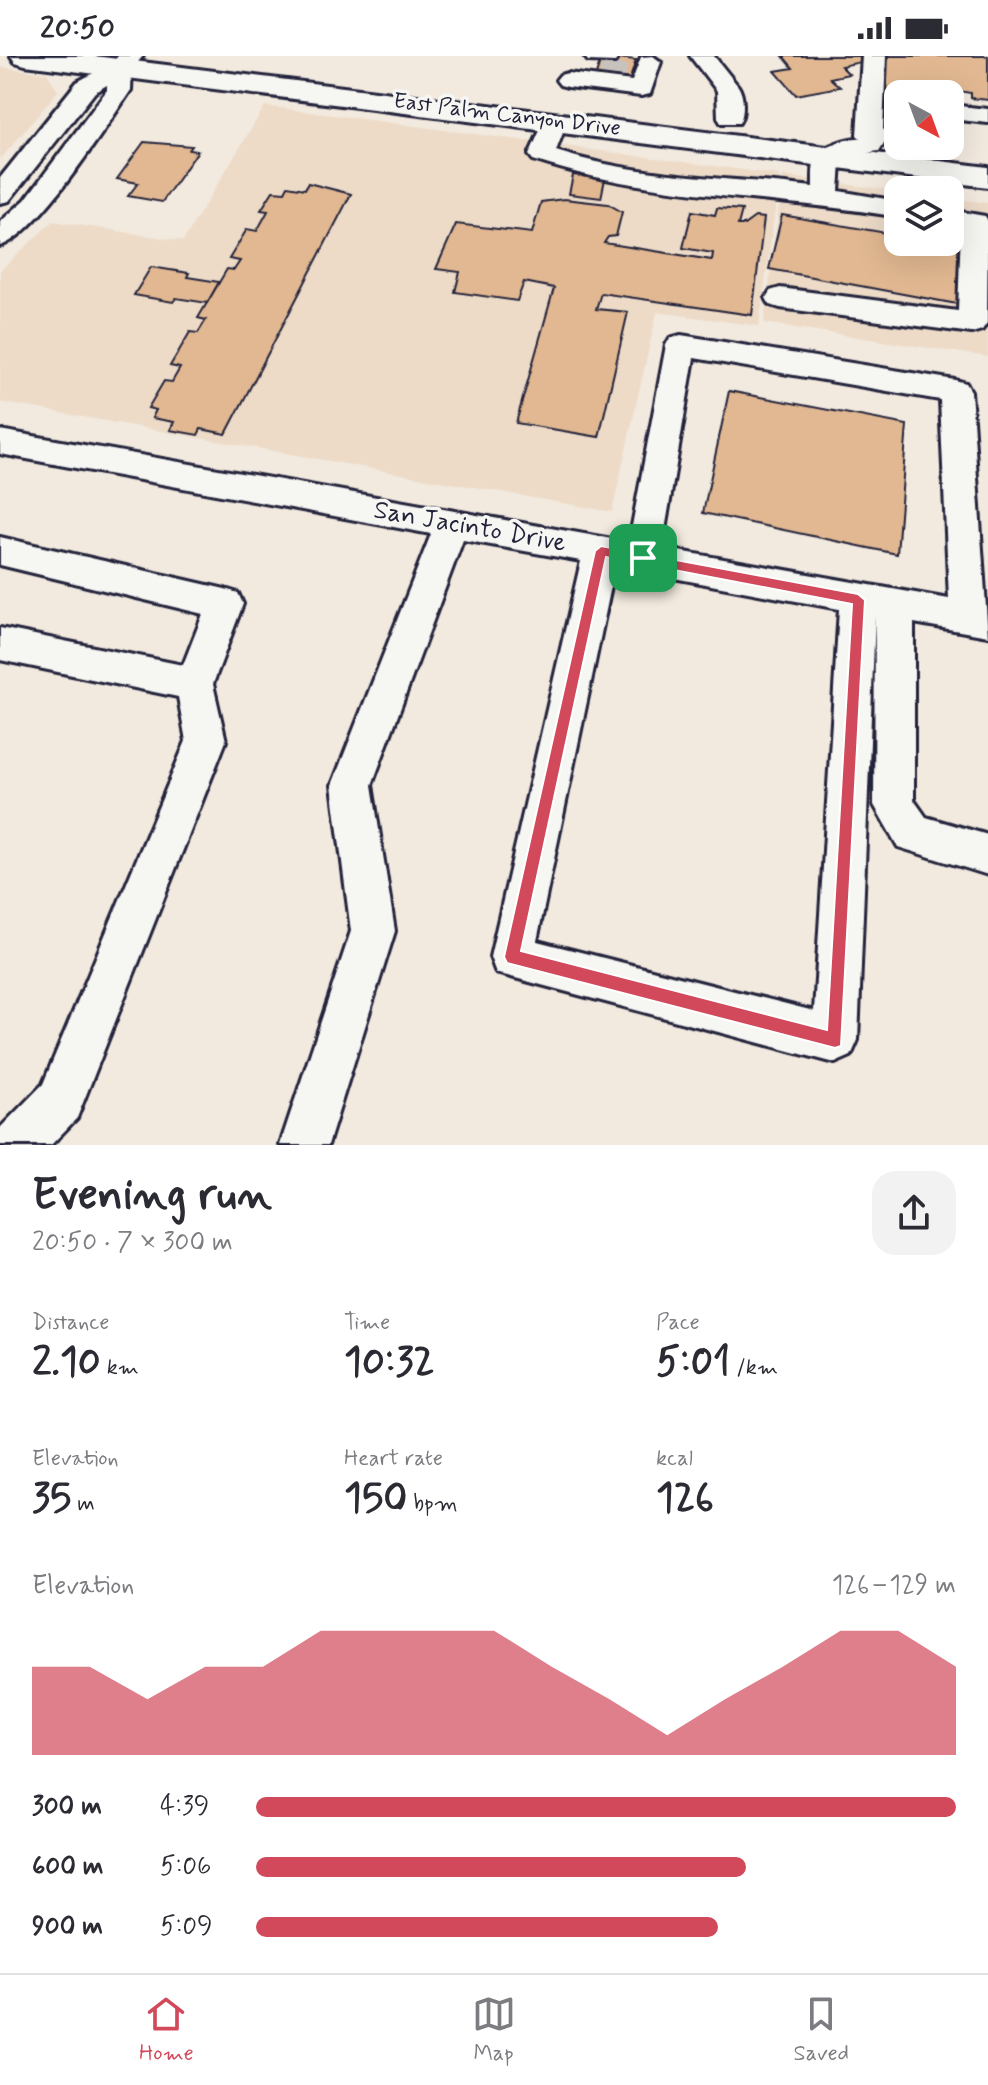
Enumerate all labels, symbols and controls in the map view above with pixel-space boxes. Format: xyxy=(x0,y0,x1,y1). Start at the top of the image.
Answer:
text: 20:50 xyxy=(40,9,115,48)
north arrow xyxy=(884,80,964,160)
map controls xyxy=(884,80,964,256)
street label: East Palm Canyon Drive xyxy=(392,87,622,143)
button: layers xyxy=(884,176,964,256)
street label: San Jacinto Drive xyxy=(371,493,569,561)
pin xyxy=(609,524,677,592)
icon: arrive xyxy=(621,536,665,580)
text: Evening run xyxy=(32,1167,272,1225)
button: share xyxy=(872,1171,956,1255)
text: 20:50 · 7 × 300 m xyxy=(32,1226,233,1260)
text: Distance xyxy=(32,1309,109,1337)
text: Time xyxy=(344,1309,390,1337)
text: Pace xyxy=(656,1309,700,1337)
text: 2.10 xyxy=(32,1337,101,1389)
text: 10:32 xyxy=(344,1337,435,1389)
text: 5:01 xyxy=(656,1337,730,1389)
text: km xyxy=(101,1354,139,1382)
text: /km xyxy=(730,1354,778,1382)
text: Elevation xyxy=(32,1445,119,1473)
text: Heart rate xyxy=(344,1445,443,1473)
text: kcal xyxy=(656,1445,693,1473)
text: 35 xyxy=(32,1473,71,1525)
text: 150 xyxy=(344,1473,407,1525)
text: 126 xyxy=(656,1473,714,1525)
text: m xyxy=(71,1490,95,1518)
text: bpm xyxy=(407,1490,458,1518)
text: Elevation xyxy=(32,1569,134,1603)
text: 126–129 m xyxy=(832,1569,956,1603)
text: 300 m xyxy=(32,1790,102,1824)
text: 4:39 xyxy=(160,1790,209,1824)
text: 600 m xyxy=(32,1850,104,1884)
text: 5:06 xyxy=(160,1850,211,1884)
text: 900 m xyxy=(32,1910,103,1944)
text: 5:09 xyxy=(160,1910,213,1944)
tab: Home xyxy=(139,1992,194,2068)
tab: Map xyxy=(472,1992,516,2068)
tab: Saved xyxy=(793,1992,849,2068)

